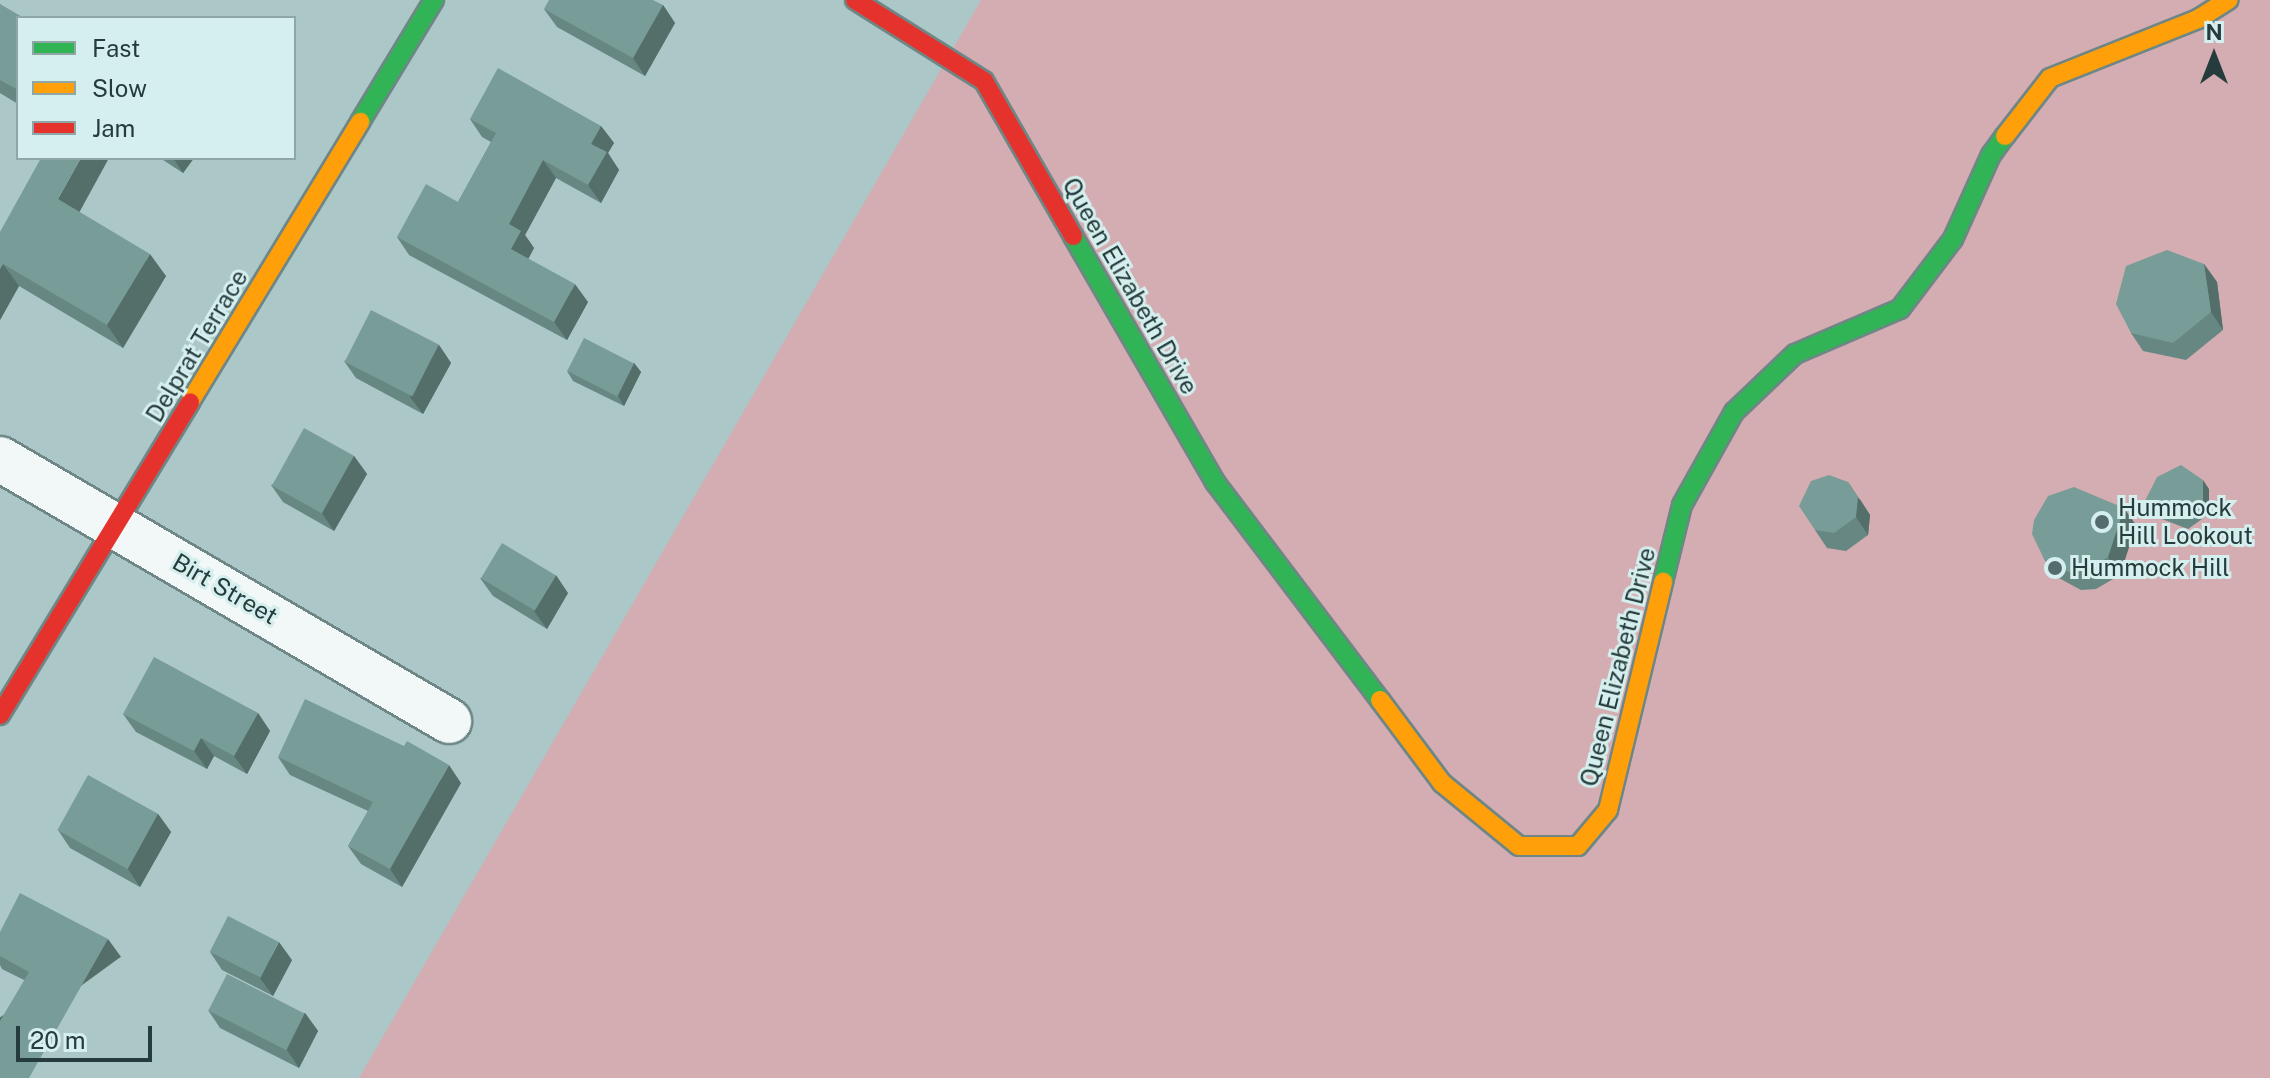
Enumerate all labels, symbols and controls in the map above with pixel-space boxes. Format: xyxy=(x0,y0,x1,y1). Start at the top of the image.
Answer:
legend xyxy=(16,16,296,160)
north arrow xyxy=(2174,16,2254,96)
text: N xyxy=(2205,19,2223,45)
text: Fast xyxy=(92,34,140,62)
text: Slow xyxy=(92,74,147,102)
text: Jam xyxy=(92,114,135,142)
street label: Queen Elizabeth Drive xyxy=(1056,173,1204,399)
street label: Delprat Terrace xyxy=(140,264,254,428)
place label: Hummock Hill Lookout xyxy=(2118,494,2253,550)
marker: Hummock Hill Lookout xyxy=(2093,513,2111,531)
street label: Queen Elizabeth Drive xyxy=(1574,545,1662,789)
street label: Birt Street xyxy=(167,547,283,631)
place label: Hummock Hill xyxy=(2071,554,2229,582)
marker: Hummock Hill xyxy=(2046,559,2064,577)
scale bar xyxy=(20,1010,156,1060)
text: 20 m xyxy=(30,1026,86,1054)

